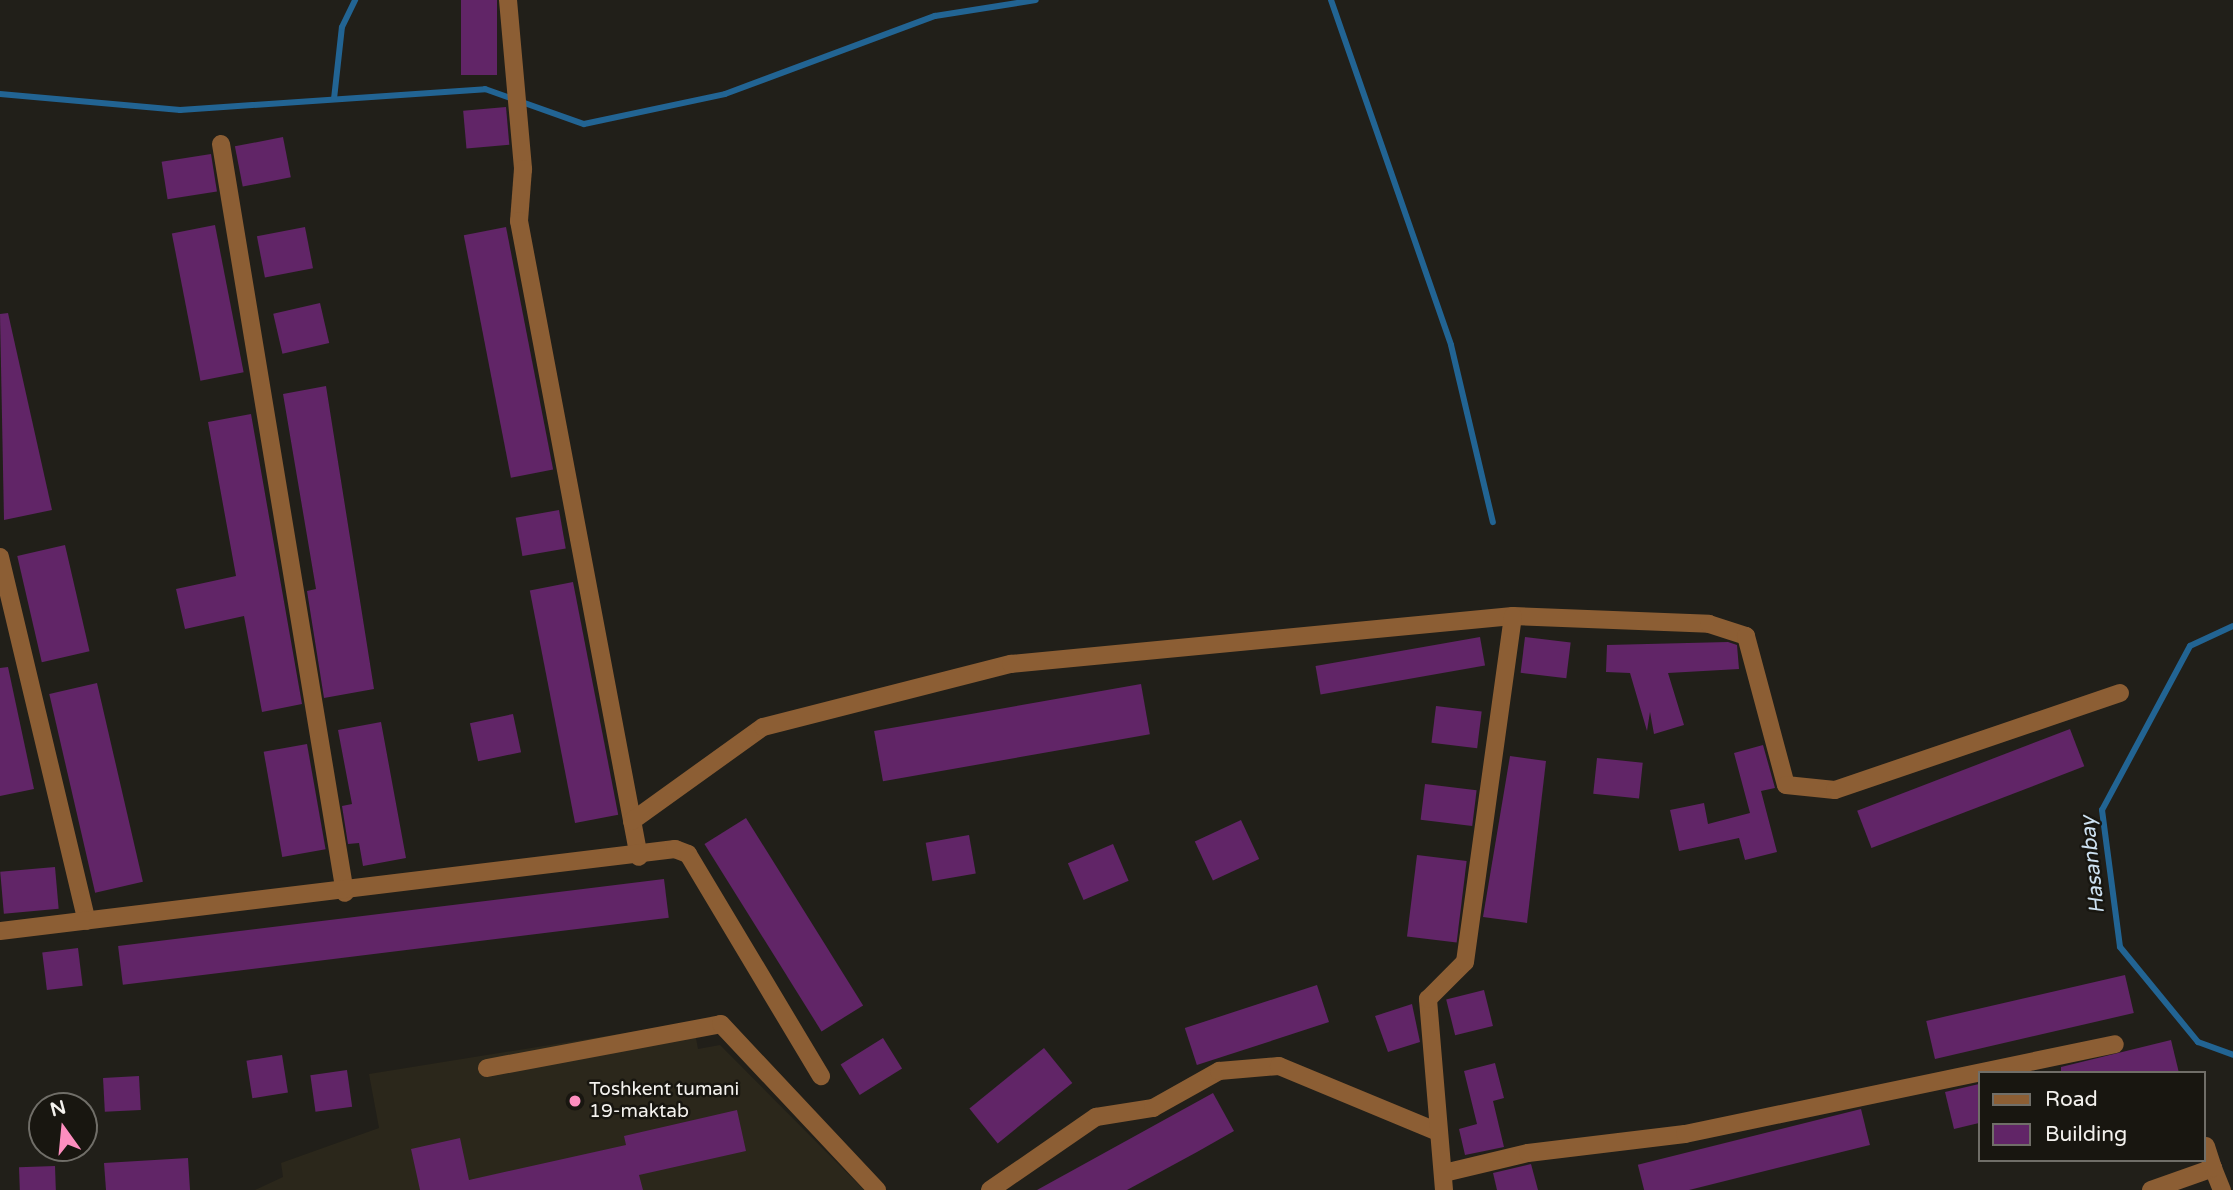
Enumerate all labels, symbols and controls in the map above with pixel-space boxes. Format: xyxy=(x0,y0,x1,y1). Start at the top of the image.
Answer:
water label: Hasanbay xyxy=(2075,815,2111,915)
legend xyxy=(1978,1071,2205,1162)
place label: Toshkent tumani 19-maktab xyxy=(589,1079,739,1123)
text: Road xyxy=(2045,1087,2098,1112)
north arrow xyxy=(28,1092,98,1162)
marker: Toshkent tumani 19-maktab xyxy=(567,1093,583,1109)
text: N xyxy=(48,1096,68,1121)
text: Building xyxy=(2045,1122,2127,1147)

